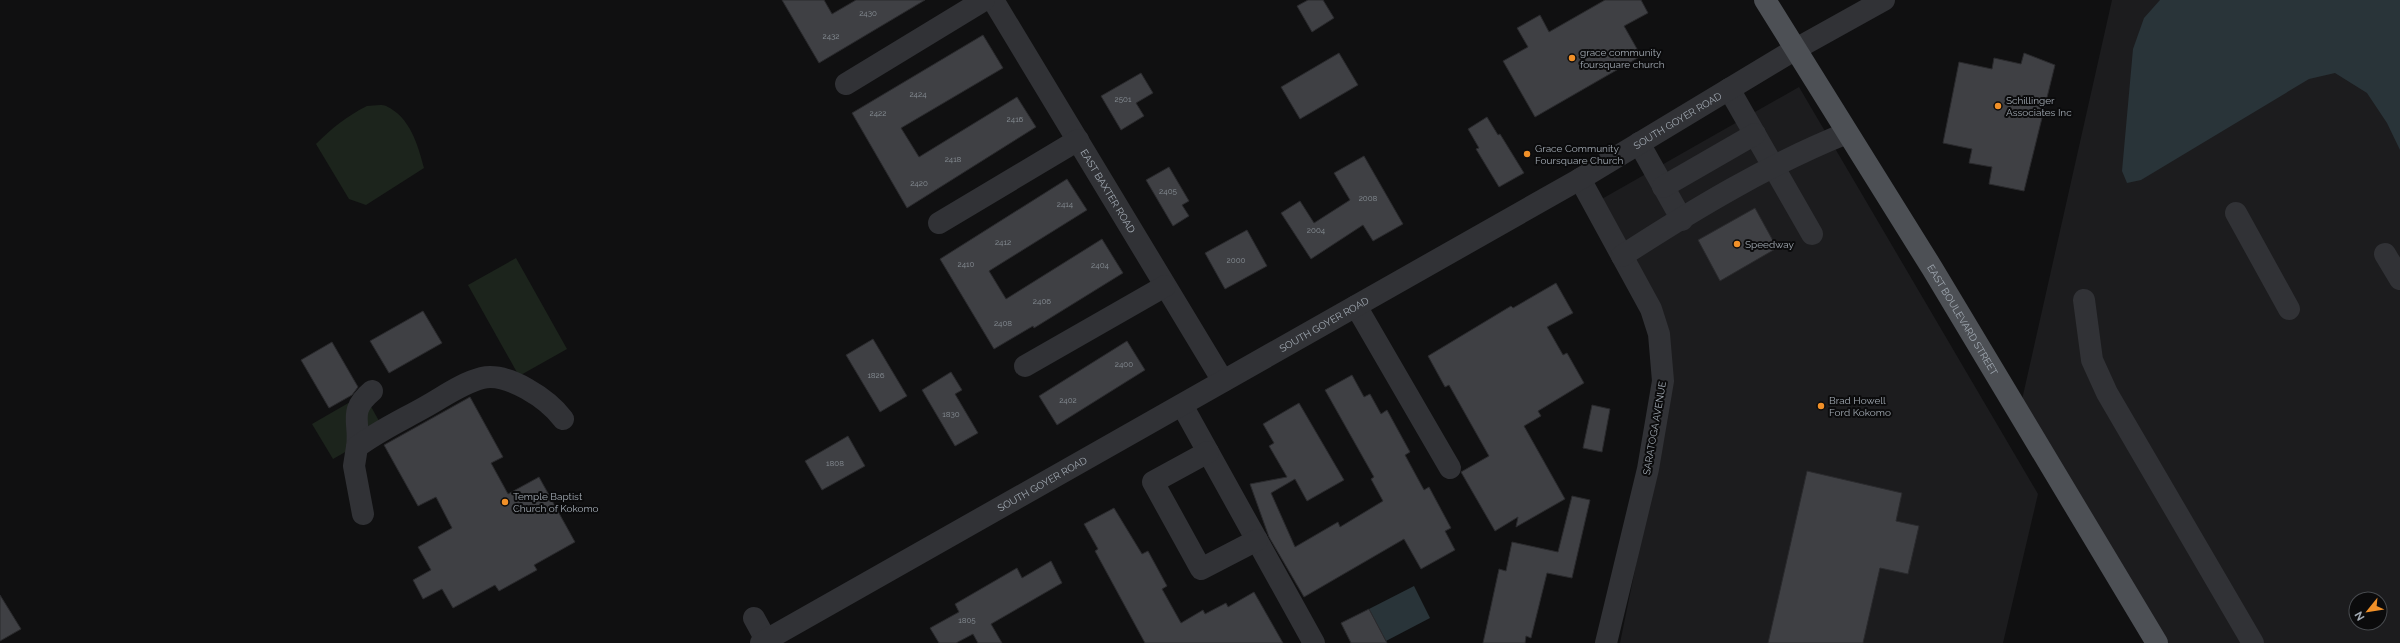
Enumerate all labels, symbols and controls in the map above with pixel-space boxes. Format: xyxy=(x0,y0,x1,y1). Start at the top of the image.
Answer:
house number: 2430 xyxy=(859,8,877,18)
house number: 2432 xyxy=(823,31,839,41)
place label: grace community foursquare church xyxy=(1580,47,1665,70)
marker: grace community foursquare church xyxy=(1567,53,1577,63)
house number: 2424 xyxy=(909,89,927,99)
street label: SOUTH GOYER ROAD xyxy=(1632,90,1724,151)
house number: 2501 xyxy=(1115,94,1132,104)
place label: Schillinger Associates Inc xyxy=(2006,95,2072,118)
marker: Schillinger Associates Inc xyxy=(1993,101,2003,111)
house number: 2422 xyxy=(870,108,886,118)
house number: 2416 xyxy=(1007,114,1024,124)
place label: Grace Community Foursquare Church xyxy=(1535,143,1624,166)
street label: EAST BAXTER ROAD xyxy=(1078,147,1137,235)
marker: Grace Community Foursquare Church xyxy=(1522,149,1532,159)
house number: 2418 xyxy=(945,154,962,164)
house number: 2420 xyxy=(910,178,928,188)
house number: 2405 xyxy=(1159,186,1178,196)
house number: 2008 xyxy=(1359,193,1378,203)
house number: 2414 xyxy=(1057,199,1074,209)
house number: 2004 xyxy=(1307,225,1326,235)
house number: 2412 xyxy=(995,237,1011,247)
marker: Speedway xyxy=(1732,239,1742,249)
place label: Speedway xyxy=(1745,239,1794,250)
house number: 2000 xyxy=(1227,255,1246,265)
house number: 2410 xyxy=(958,259,975,269)
house number: 2404 xyxy=(1091,260,1110,270)
street label: EAST BOULEVARD STREET xyxy=(1925,263,2000,377)
street label: SOUTH GOYER ROAD xyxy=(1278,295,1371,354)
house number: 2406 xyxy=(1033,296,1051,306)
house number: 2408 xyxy=(994,318,1012,328)
house number: 2400 xyxy=(1115,359,1133,369)
house number: 1826 xyxy=(867,370,885,380)
street label: SARATOGA AVENUE xyxy=(1641,380,1668,476)
house number: 2402 xyxy=(1059,395,1077,405)
place label: Brad Howell Ford Kokomo xyxy=(1829,395,1891,418)
marker: Brad Howell Ford Kokomo xyxy=(1816,401,1826,411)
house number: 1830 xyxy=(942,409,960,419)
street label: SOUTH GOYER ROAD xyxy=(996,455,1089,514)
house number: 1808 xyxy=(826,458,844,468)
place label: Temple Baptist Church of Kokomo xyxy=(513,491,599,514)
marker: Temple Baptist Church of Kokomo xyxy=(500,497,510,507)
north arrow xyxy=(2348,591,2388,631)
text: N xyxy=(2352,609,2368,623)
house number: 1805 xyxy=(958,615,976,625)

